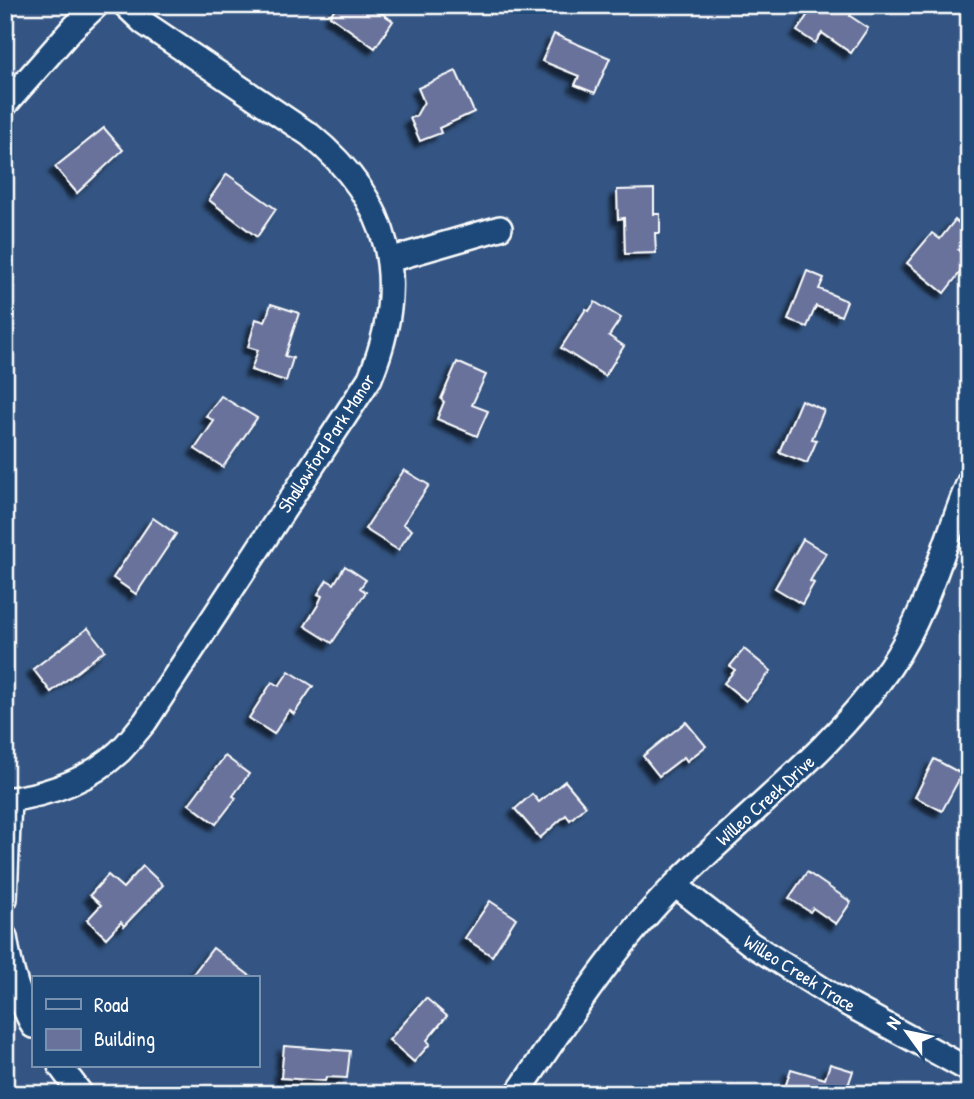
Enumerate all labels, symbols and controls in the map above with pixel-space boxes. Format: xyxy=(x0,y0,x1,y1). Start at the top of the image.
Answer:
street label: Shallowford Park Manor xyxy=(271,368,381,518)
street label: Willeo Creek Drive xyxy=(710,748,820,851)
street label: Willeo Creek Trace xyxy=(739,928,861,1018)
legend xyxy=(32,976,259,1068)
text: Road xyxy=(94,990,128,1019)
north arrow xyxy=(872,998,942,1068)
text: N xyxy=(879,1011,906,1034)
text: Building xyxy=(94,1024,155,1053)

